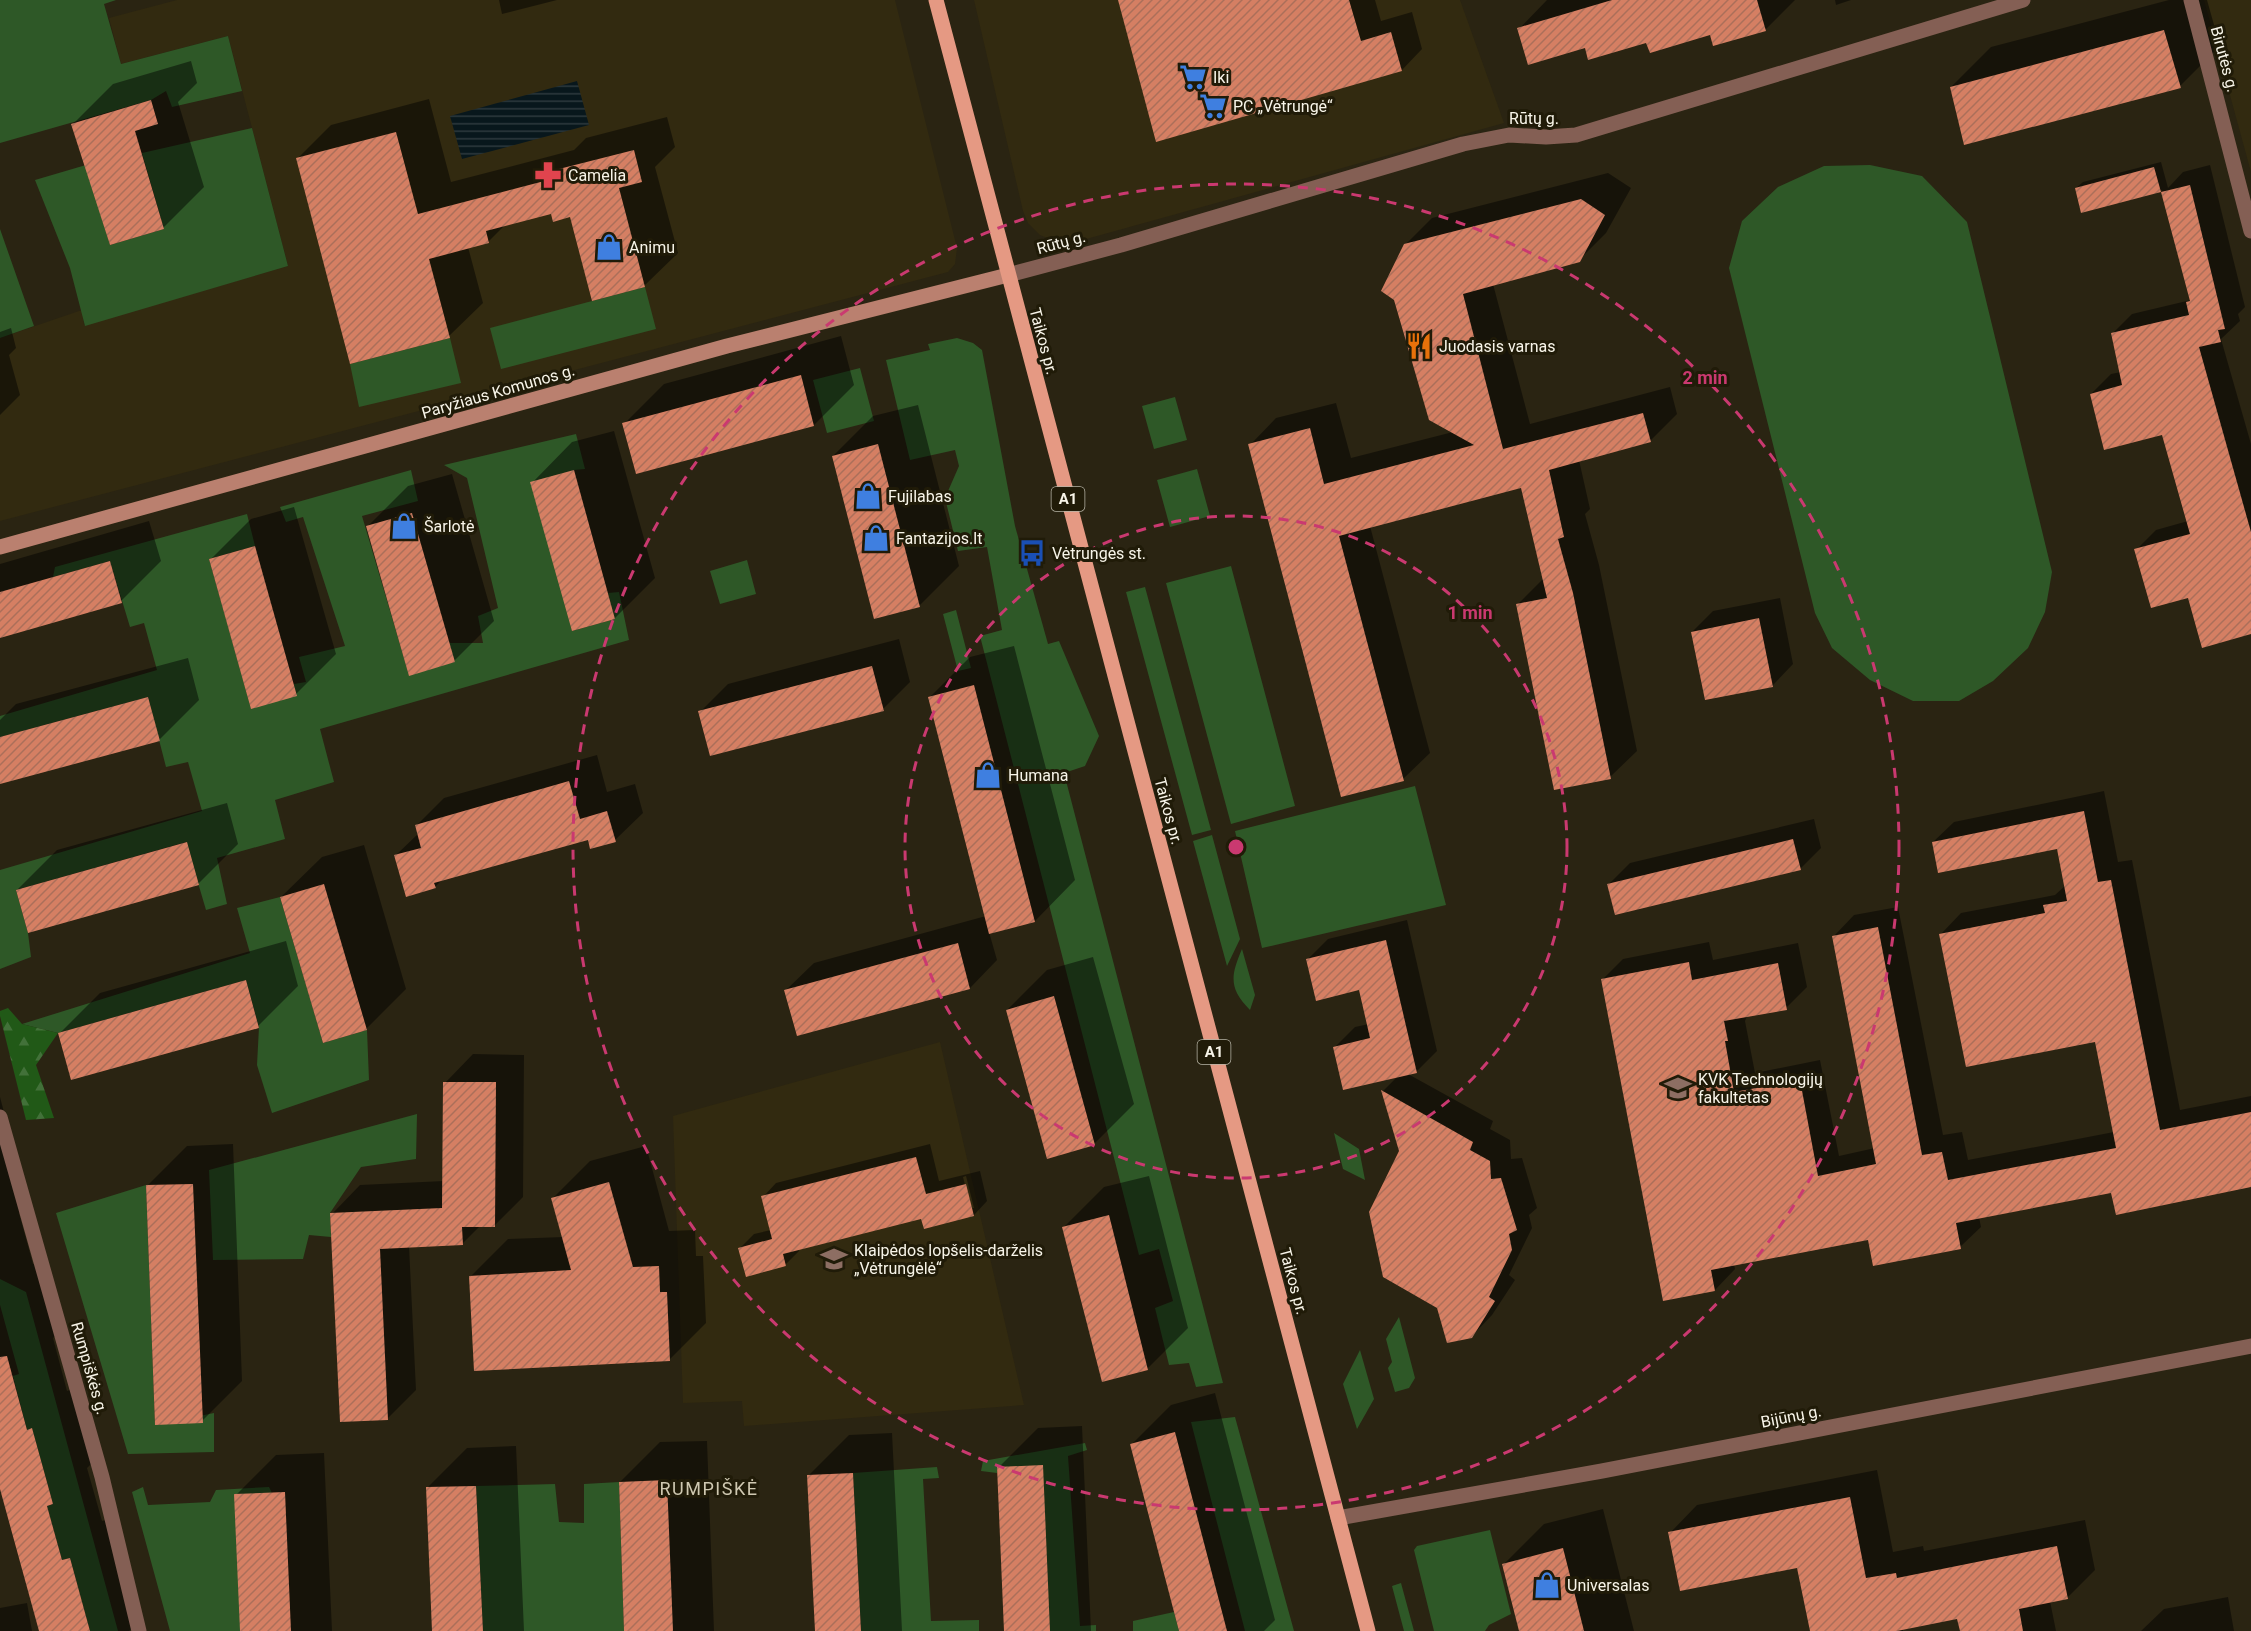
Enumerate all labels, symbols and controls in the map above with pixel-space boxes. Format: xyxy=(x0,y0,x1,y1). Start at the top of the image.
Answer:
street label: Birutės g. xyxy=(2207,24,2242,94)
supermarket icon: Iki xyxy=(1178,62,1208,92)
place label: Iki xyxy=(1213,68,1229,87)
supermarket icon: PC „Vėtrungė“ xyxy=(1198,91,1228,121)
place label: PC „Vėtrungė“ xyxy=(1233,97,1333,116)
street label: Rūtų g. xyxy=(1509,109,1559,128)
pharmacy icon: Camelia xyxy=(533,160,563,190)
place label: Camelia xyxy=(568,166,626,185)
street label: Rūtų g. xyxy=(1035,227,1088,258)
shop icon: Animu xyxy=(594,232,624,262)
place label: Animu xyxy=(629,238,675,257)
street label: Taikos pr. xyxy=(1025,306,1062,377)
restaurant icon: Juodasis varnas xyxy=(1404,331,1434,361)
place label: Juodasis varnas xyxy=(1439,337,1555,356)
street label: Paryžiaus Komunos g. xyxy=(419,360,577,422)
text: 2 min xyxy=(1682,367,1728,388)
shop icon: Fujilabas xyxy=(853,481,883,511)
place label: Fujilabas xyxy=(888,487,952,506)
road number: A1 xyxy=(1052,487,1084,511)
shop icon: Šarlotė xyxy=(389,511,419,541)
place label: Šarlotė xyxy=(424,516,474,536)
shop icon: Fantazijos.lt xyxy=(861,523,891,553)
place label: Fantazijos.lt xyxy=(896,529,982,548)
bus stop icon: Vėtrungės st. xyxy=(1017,538,1047,568)
place label: Vėtrungės st. xyxy=(1052,544,1146,563)
text: 1 min xyxy=(1447,602,1493,623)
shop icon: Humana xyxy=(973,760,1003,790)
place label: Humana xyxy=(1008,766,1069,785)
street label: Taikos pr. xyxy=(1150,776,1187,847)
centre of rings xyxy=(1226,837,1246,857)
road number: A1 xyxy=(1198,1040,1230,1064)
place label: KVK Technologijų fakultetas xyxy=(1698,1070,1823,1107)
school or university icon: KVK Technologijų fakultetas xyxy=(1663,1073,1693,1103)
place label: Klaipėdos lopšelis-darželis „Vėtrungėlė“ xyxy=(854,1241,1043,1278)
school or university icon: Klaipėdos lopšelis-darželis „Vėtrungėlė“ xyxy=(819,1244,849,1274)
street label: Taikos pr. xyxy=(1275,1246,1312,1317)
street label: Rumpiškės g. xyxy=(67,1320,112,1417)
street label: Bijūnų g. xyxy=(1759,1401,1823,1432)
district label: RUMPIŠKĖ xyxy=(660,1478,758,1499)
shop icon: Universalas xyxy=(1532,1570,1562,1600)
place label: Universalas xyxy=(1567,1576,1649,1595)

